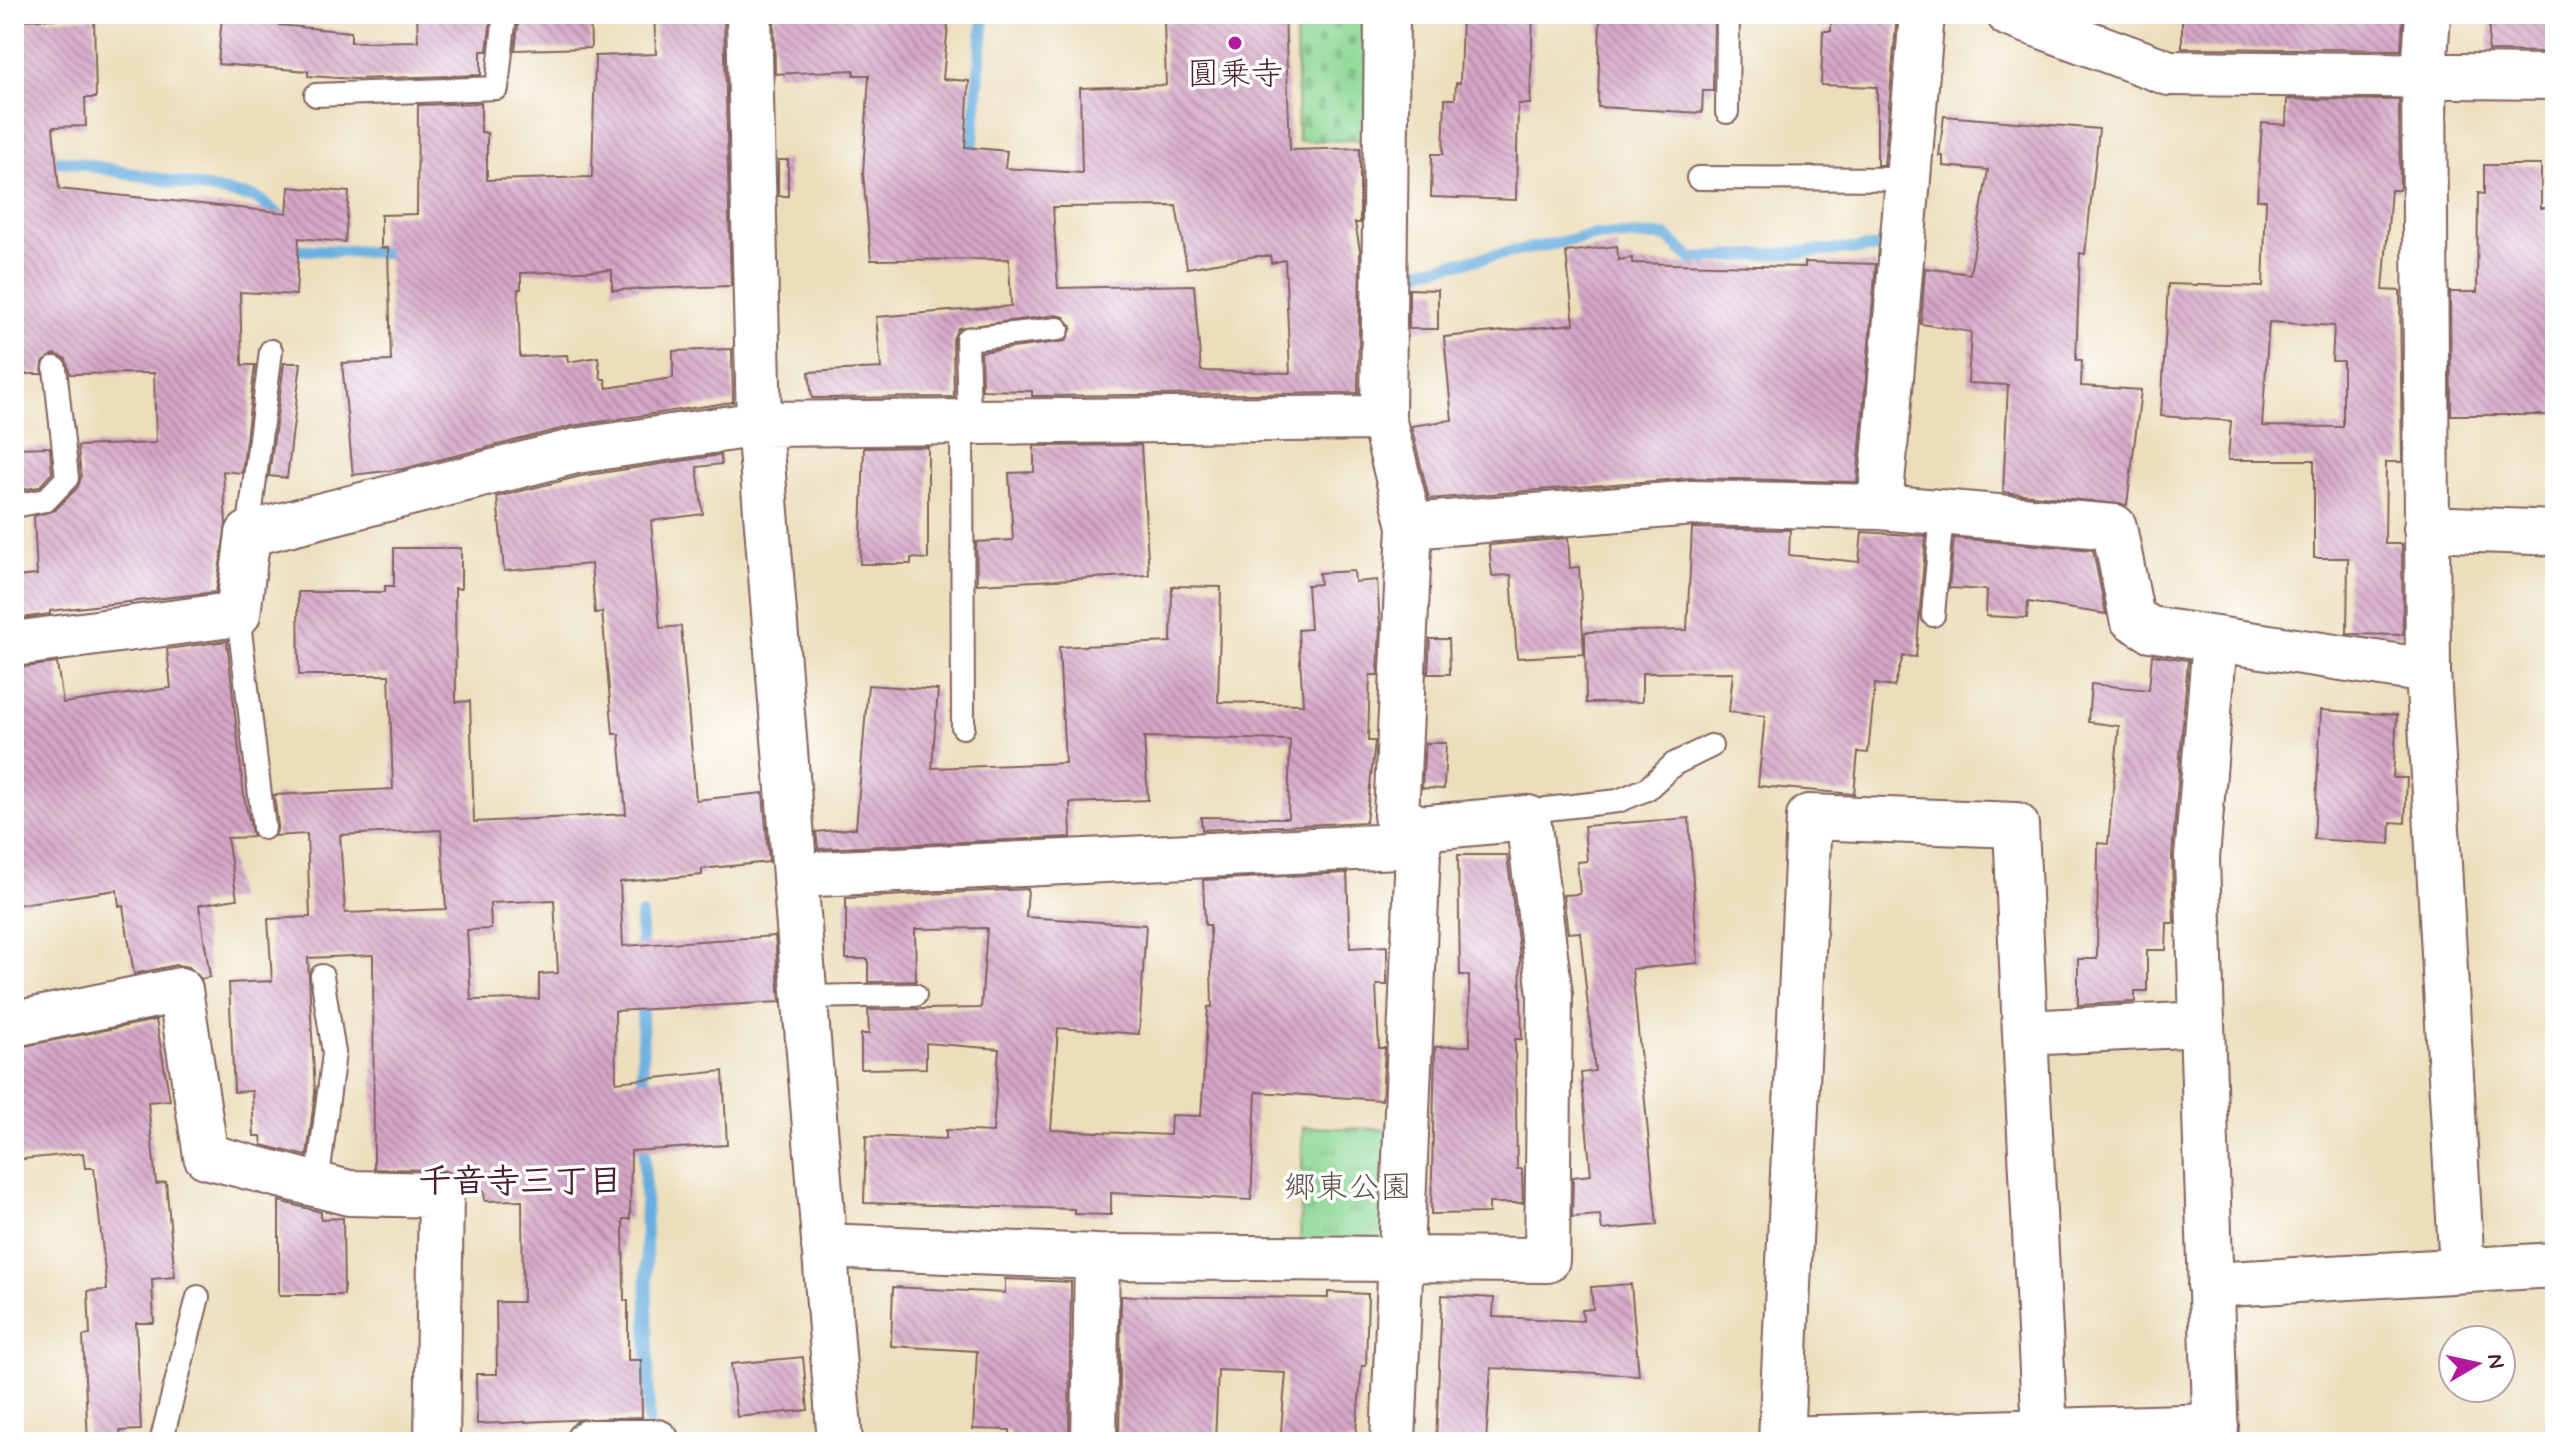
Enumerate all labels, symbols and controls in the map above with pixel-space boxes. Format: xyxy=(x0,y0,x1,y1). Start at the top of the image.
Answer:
marker: 圓乗寺 xyxy=(1226,34,1244,52)
place label: 圓乗寺 xyxy=(1187,54,1283,96)
district label: 千音寺三丁目 xyxy=(418,1160,622,1205)
park label: 郷東公園 xyxy=(1284,1167,1412,1209)
north arrow xyxy=(2437,1324,2517,1404)
text: N xyxy=(2480,1352,2510,1371)

